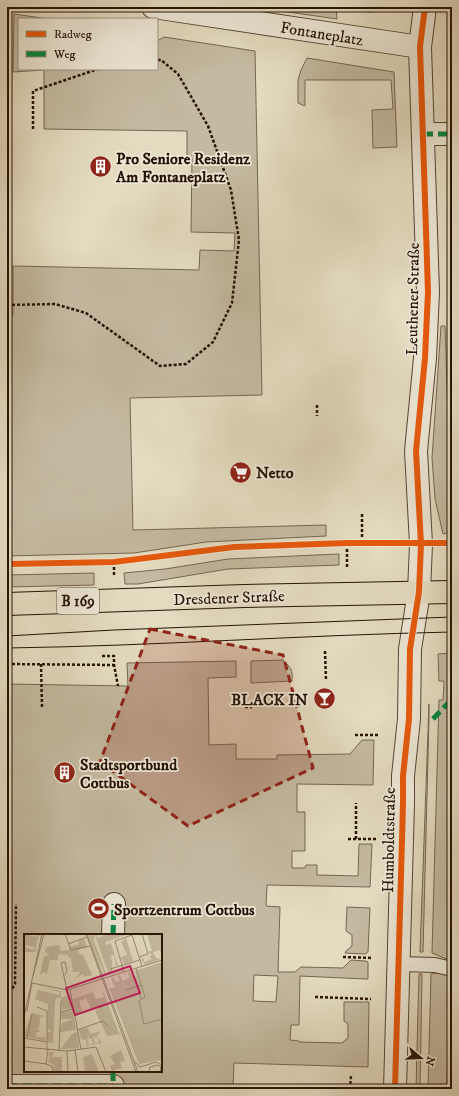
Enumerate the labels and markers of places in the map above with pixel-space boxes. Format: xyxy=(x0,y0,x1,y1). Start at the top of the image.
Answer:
place label: Pro Seniore Residenz Am Fontaneplatz xyxy=(115,149,250,187)
building icon: Pro Seniore Residenz Am Fontaneplatz xyxy=(87,154,113,180)
supermarket icon: Netto xyxy=(228,459,254,485)
place label: Netto xyxy=(256,463,294,483)
bar icon: BLACK IN xyxy=(311,686,337,712)
place label: BLACK IN xyxy=(231,690,308,710)
place label: Stadtsportbund Cottbus xyxy=(80,755,178,793)
building icon: Stadtsportbund Cottbus xyxy=(51,760,77,786)
sports icon: Sportzentrum Cottbus xyxy=(86,896,112,922)
place label: Sportzentrum Cottbus xyxy=(114,900,255,920)

